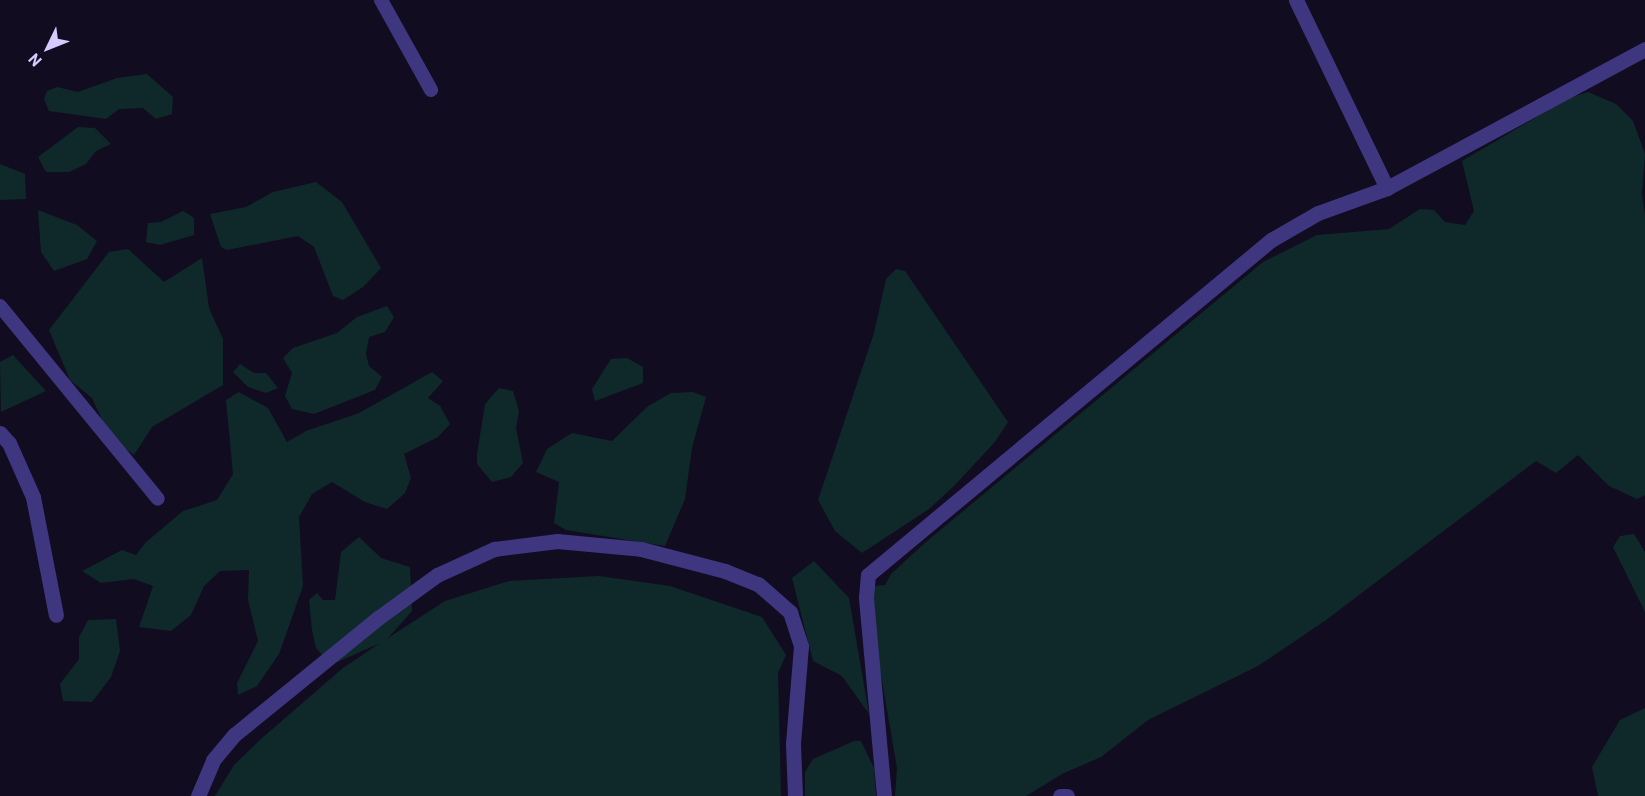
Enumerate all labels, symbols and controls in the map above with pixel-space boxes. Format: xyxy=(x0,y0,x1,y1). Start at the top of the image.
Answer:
north arrow xyxy=(18,18,78,78)
text: N xyxy=(24,50,45,71)

